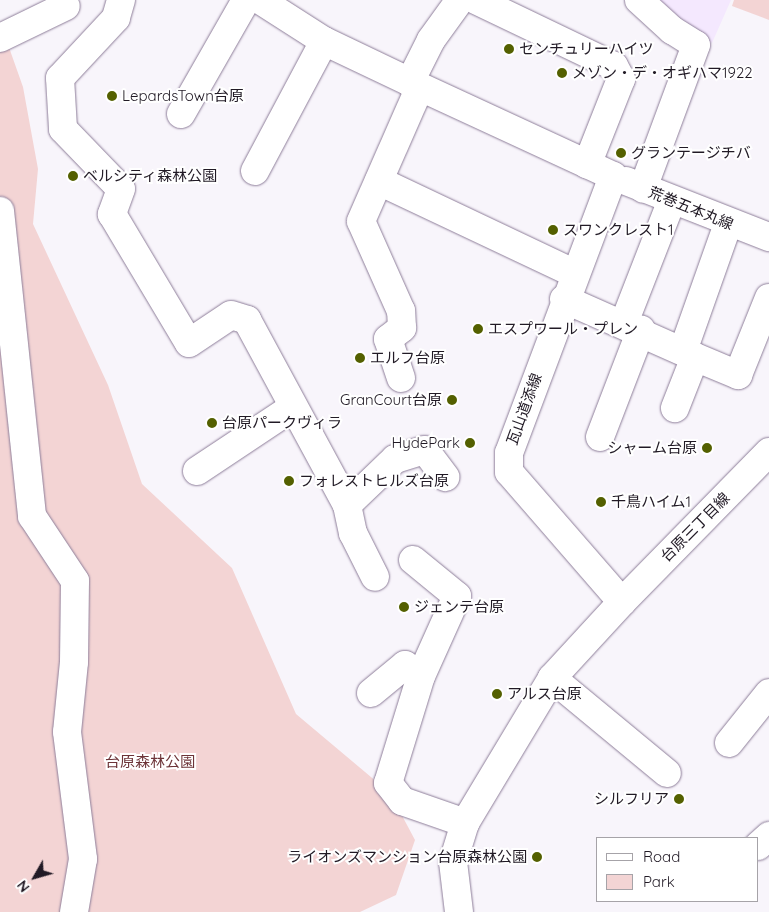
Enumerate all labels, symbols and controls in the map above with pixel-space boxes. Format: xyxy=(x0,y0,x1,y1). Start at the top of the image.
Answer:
place label: センチュリーハイツ xyxy=(519,40,654,58)
marker: センチュリーハイツ xyxy=(503,43,515,55)
place label: メゾン・デ・オギハマ1922 xyxy=(572,64,753,82)
marker: メゾン・デ・オギハマ1922 xyxy=(556,67,568,79)
place label: LepardsTown台原 xyxy=(122,87,244,105)
marker: LepardsTown台原 xyxy=(106,90,118,102)
place label: グランテージチバ xyxy=(631,144,751,162)
marker: グランテージチバ xyxy=(615,147,627,159)
place label: ベルシティ森林公園 xyxy=(83,167,218,185)
marker: ベルシティ森林公園 xyxy=(67,170,79,182)
street label: 荒巻五本丸線 xyxy=(646,183,736,233)
place label: スワンクレスト1 xyxy=(563,221,674,239)
marker: スワンクレスト1 xyxy=(547,224,559,236)
place label: エスプワール・プレン xyxy=(488,320,638,338)
marker: エスプワール・プレン xyxy=(472,323,484,335)
place label: エルフ台原 xyxy=(370,349,445,367)
marker: エルフ台原 xyxy=(354,352,366,364)
street label: 瓦山道添線 xyxy=(503,371,545,447)
place label: GranCourt台原 xyxy=(340,391,442,409)
marker: GranCourt台原 xyxy=(446,394,458,406)
place label: 台原パークヴィラ xyxy=(222,414,342,432)
marker: 台原パークヴィラ xyxy=(206,417,218,429)
place label: HydePark xyxy=(391,434,460,452)
marker: HydePark xyxy=(464,437,476,449)
place label: シャーム台原 xyxy=(607,439,697,457)
marker: シャーム台原 xyxy=(701,442,713,454)
place label: フォレストヒルズ台原 xyxy=(299,472,449,490)
marker: フォレストヒルズ台原 xyxy=(283,475,295,487)
street label: 台原三丁目線 xyxy=(657,489,733,565)
place label: 千鳥ハイム1 xyxy=(611,493,692,511)
marker: 千鳥ハイム1 xyxy=(595,496,607,508)
place label: ジェンテ台原 xyxy=(414,598,504,616)
marker: ジェンテ台原 xyxy=(398,601,410,613)
place label: アルス台原 xyxy=(507,685,582,703)
marker: アルス台原 xyxy=(491,688,503,700)
park label: 台原森林公園 xyxy=(105,753,195,771)
place label: シルフリア xyxy=(594,790,669,808)
marker: シルフリア xyxy=(673,793,685,805)
legend xyxy=(596,837,759,902)
text: Road xyxy=(643,847,680,866)
place label: ライオンズマンション台原森林公園 xyxy=(287,848,527,866)
marker: ライオンズマンション台原森林公園 xyxy=(531,851,543,863)
north arrow xyxy=(10,852,60,902)
text: Park xyxy=(643,872,675,891)
text: N xyxy=(13,877,33,896)

